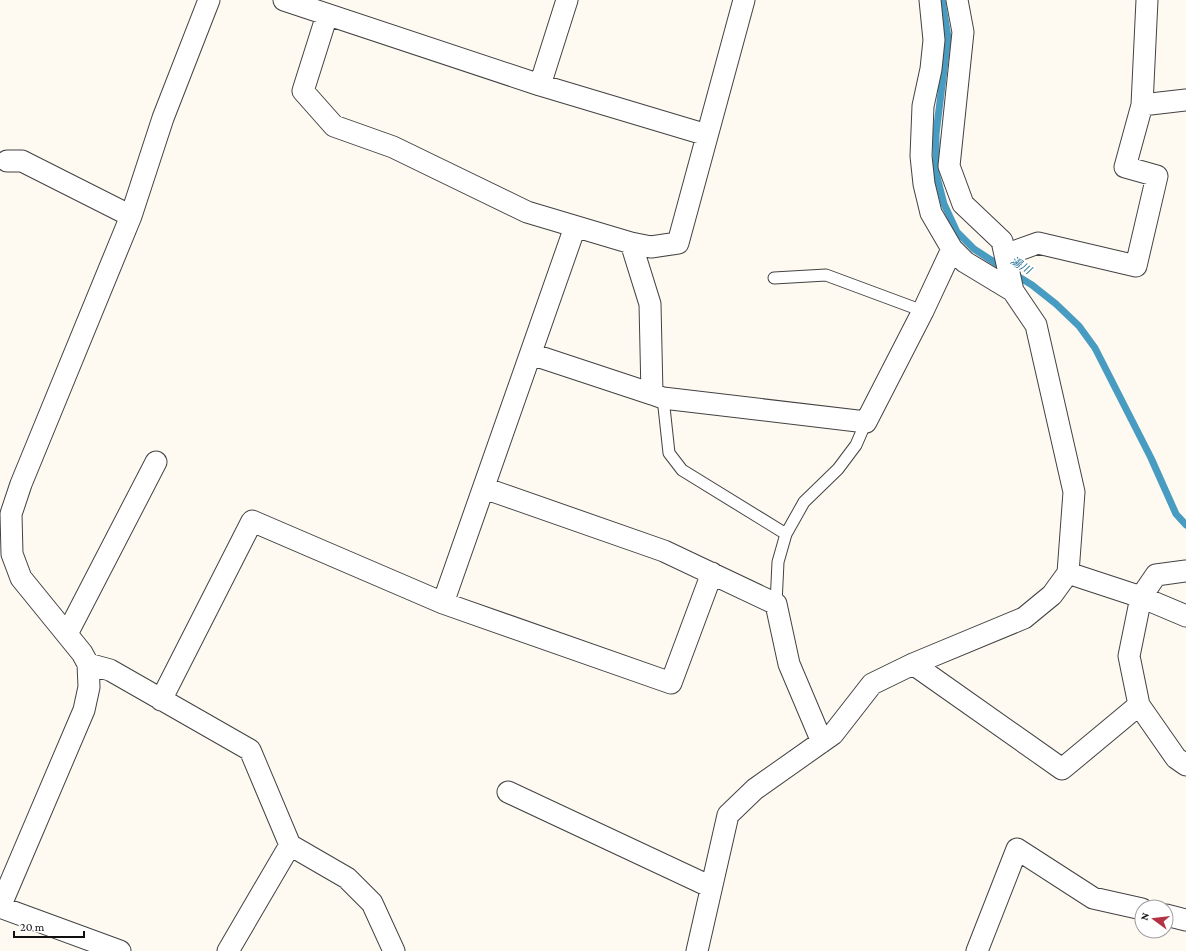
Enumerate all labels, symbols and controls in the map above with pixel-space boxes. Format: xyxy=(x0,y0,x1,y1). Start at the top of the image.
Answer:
water label: 湯川 xyxy=(1008,254,1034,276)
north arrow xyxy=(1134,899,1174,939)
text: N xyxy=(1138,911,1151,922)
scale bar xyxy=(14,913,84,939)
text: 20 m xyxy=(20,920,45,934)

